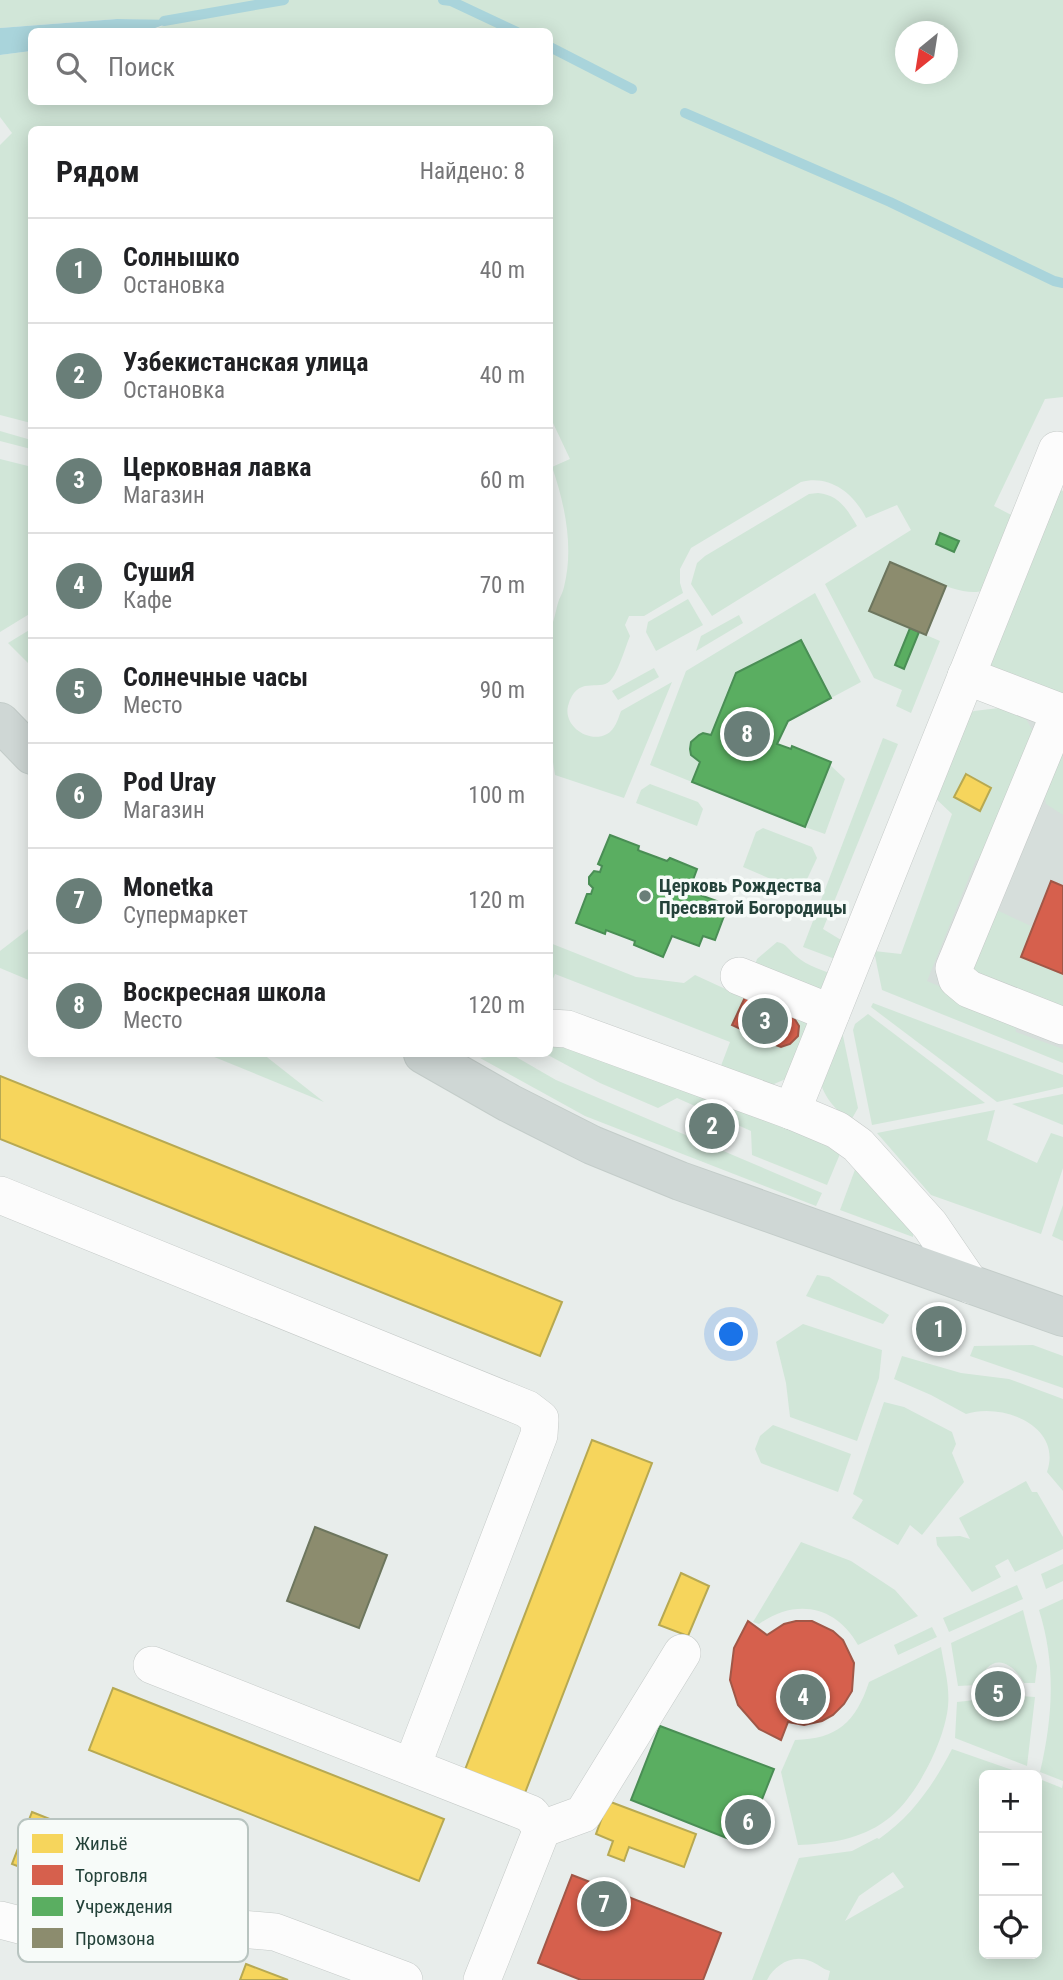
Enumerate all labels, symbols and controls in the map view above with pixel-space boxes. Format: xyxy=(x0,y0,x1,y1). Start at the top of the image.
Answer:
north arrow xyxy=(895,21,958,84)
search box xyxy=(28,28,553,105)
icon: search xyxy=(52,48,90,86)
text: Поиск xyxy=(108,52,175,82)
text: Рядом xyxy=(56,154,140,189)
text: Найдено: 8 xyxy=(420,158,525,185)
text: Солнышко xyxy=(123,242,240,272)
text: 1 xyxy=(73,257,85,284)
text: 40 m xyxy=(480,257,525,284)
text: Остановка xyxy=(123,272,225,299)
text: Узбекистанская улица xyxy=(123,347,368,377)
text: 2 xyxy=(73,362,85,389)
text: 40 m xyxy=(480,362,525,389)
text: Остановка xyxy=(123,377,225,404)
text: Церковная лавка xyxy=(123,452,312,482)
text: 3 xyxy=(73,467,85,494)
text: 60 m xyxy=(480,467,525,494)
text: Магазин xyxy=(123,482,205,509)
text: СушиЯ xyxy=(123,557,195,587)
text: 4 xyxy=(73,572,85,599)
text: 70 m xyxy=(480,572,525,599)
text: Кафе xyxy=(123,587,172,614)
text: Солнечные часы xyxy=(123,662,308,692)
text: 5 xyxy=(73,677,85,704)
text: 90 m xyxy=(480,677,525,704)
text: Место xyxy=(123,692,183,719)
pin: 8 xyxy=(724,708,770,760)
text: Pod Uray xyxy=(123,767,216,797)
text: 6 xyxy=(73,782,85,809)
text: 100 m xyxy=(468,782,525,809)
text: Магазин xyxy=(123,797,205,824)
text: Monetka xyxy=(123,872,214,902)
place label: Церковь Рождества Пресвятой Богородицы xyxy=(659,874,847,919)
text: 7 xyxy=(73,887,85,914)
text: 120 m xyxy=(468,887,525,914)
marker: Церковь Рождества Пресвятой Богородицы xyxy=(637,888,653,904)
text: Супермаркет xyxy=(123,902,248,929)
text: Воскресная школа xyxy=(123,977,326,1007)
text: 8 xyxy=(73,992,85,1019)
text: 120 m xyxy=(468,992,525,1019)
pin: 3 xyxy=(742,995,788,1047)
text: Место xyxy=(123,1007,183,1034)
pin: 2 xyxy=(689,1100,735,1152)
pin: 1 xyxy=(916,1303,962,1355)
your location xyxy=(714,1317,748,1351)
pin: 5 xyxy=(975,1668,1021,1720)
pin: 4 xyxy=(780,1671,826,1723)
map controls xyxy=(979,1770,1042,1959)
button: + xyxy=(979,1770,1042,1833)
pin: 6 xyxy=(725,1796,771,1848)
legend xyxy=(18,1819,248,1962)
text: Жильё xyxy=(75,1832,127,1855)
button: − xyxy=(979,1833,1042,1896)
text: Торговля xyxy=(75,1864,148,1887)
pin: 7 xyxy=(581,1878,627,1930)
text: Учреждения xyxy=(75,1895,173,1918)
button: locate xyxy=(979,1896,1042,1959)
text: Промзона xyxy=(75,1927,155,1950)

